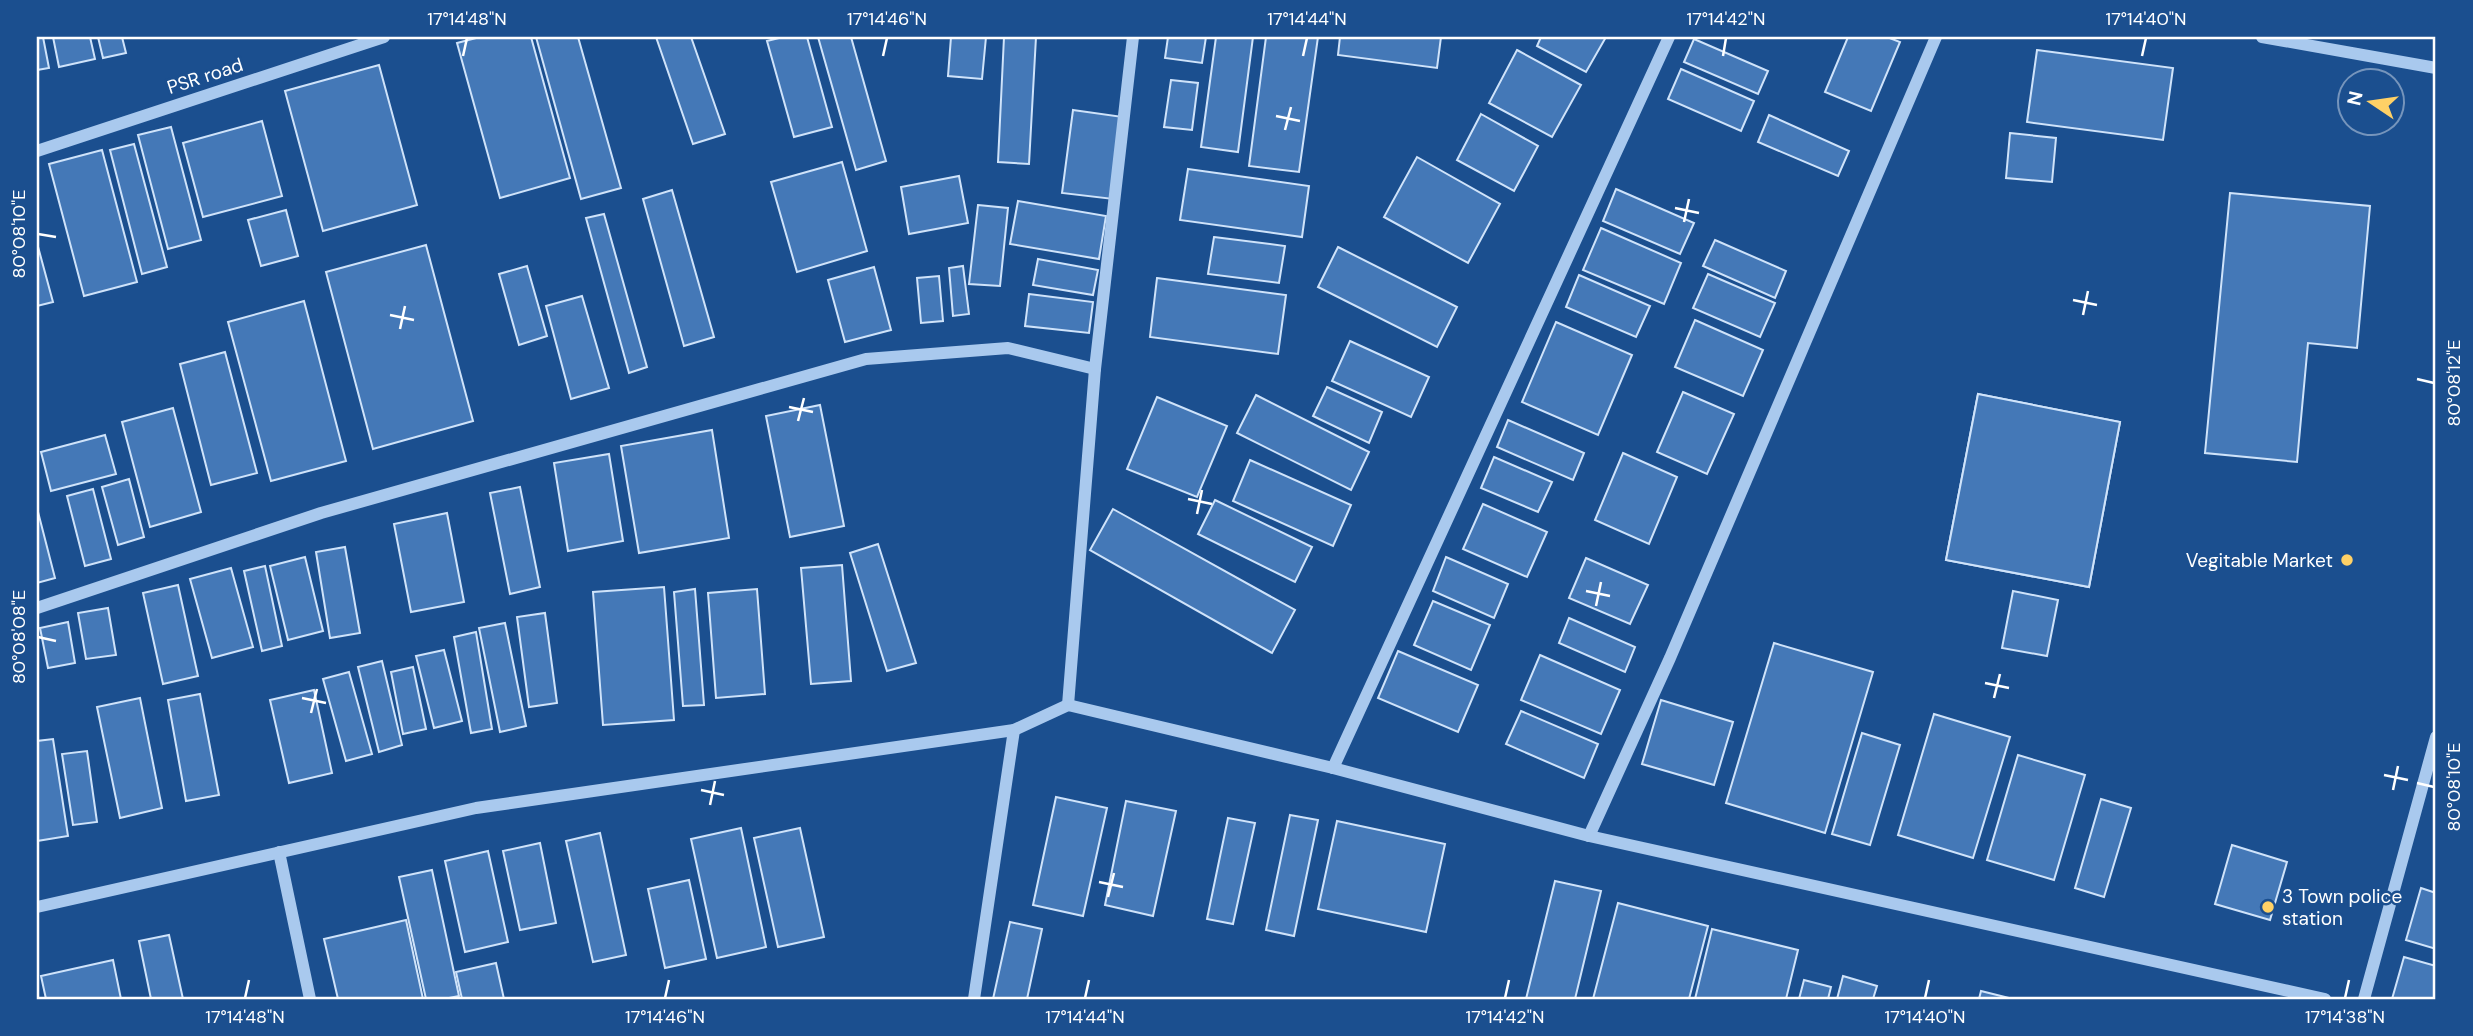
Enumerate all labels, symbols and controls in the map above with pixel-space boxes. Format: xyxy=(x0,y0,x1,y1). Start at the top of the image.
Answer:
text: 17°14'48"N xyxy=(427,7,507,31)
text: 17°14'46"N xyxy=(847,7,927,31)
text: 17°14'44"N xyxy=(1267,7,1347,31)
text: 17°14'42"N xyxy=(1687,7,1765,31)
text: 17°14'40"N xyxy=(2106,7,2186,31)
street label: PSR road xyxy=(164,52,246,100)
north arrow xyxy=(2336,66,2406,136)
text: N xyxy=(2341,89,2369,108)
text: 80°08'10"E xyxy=(7,190,31,278)
text: 80°08'12"E xyxy=(2442,340,2466,426)
place label: Vegitable Market xyxy=(2186,548,2333,573)
marker: Vegitable Market xyxy=(2339,552,2355,568)
text: 80°08'08"E xyxy=(7,590,31,684)
text: 80°08'10"E xyxy=(2442,743,2466,831)
place label: 3 Town police station xyxy=(2282,884,2402,931)
marker: 3 Town police station xyxy=(2260,899,2276,915)
text: 17°14'48"N xyxy=(205,1005,285,1029)
text: 17°14'46"N xyxy=(625,1005,705,1029)
text: 17°14'44"N xyxy=(1045,1005,1125,1029)
text: 17°14'42"N xyxy=(1466,1005,1544,1029)
text: 17°14'40"N xyxy=(1885,1005,1965,1029)
text: 17°14'38"N xyxy=(2305,1005,2385,1029)

